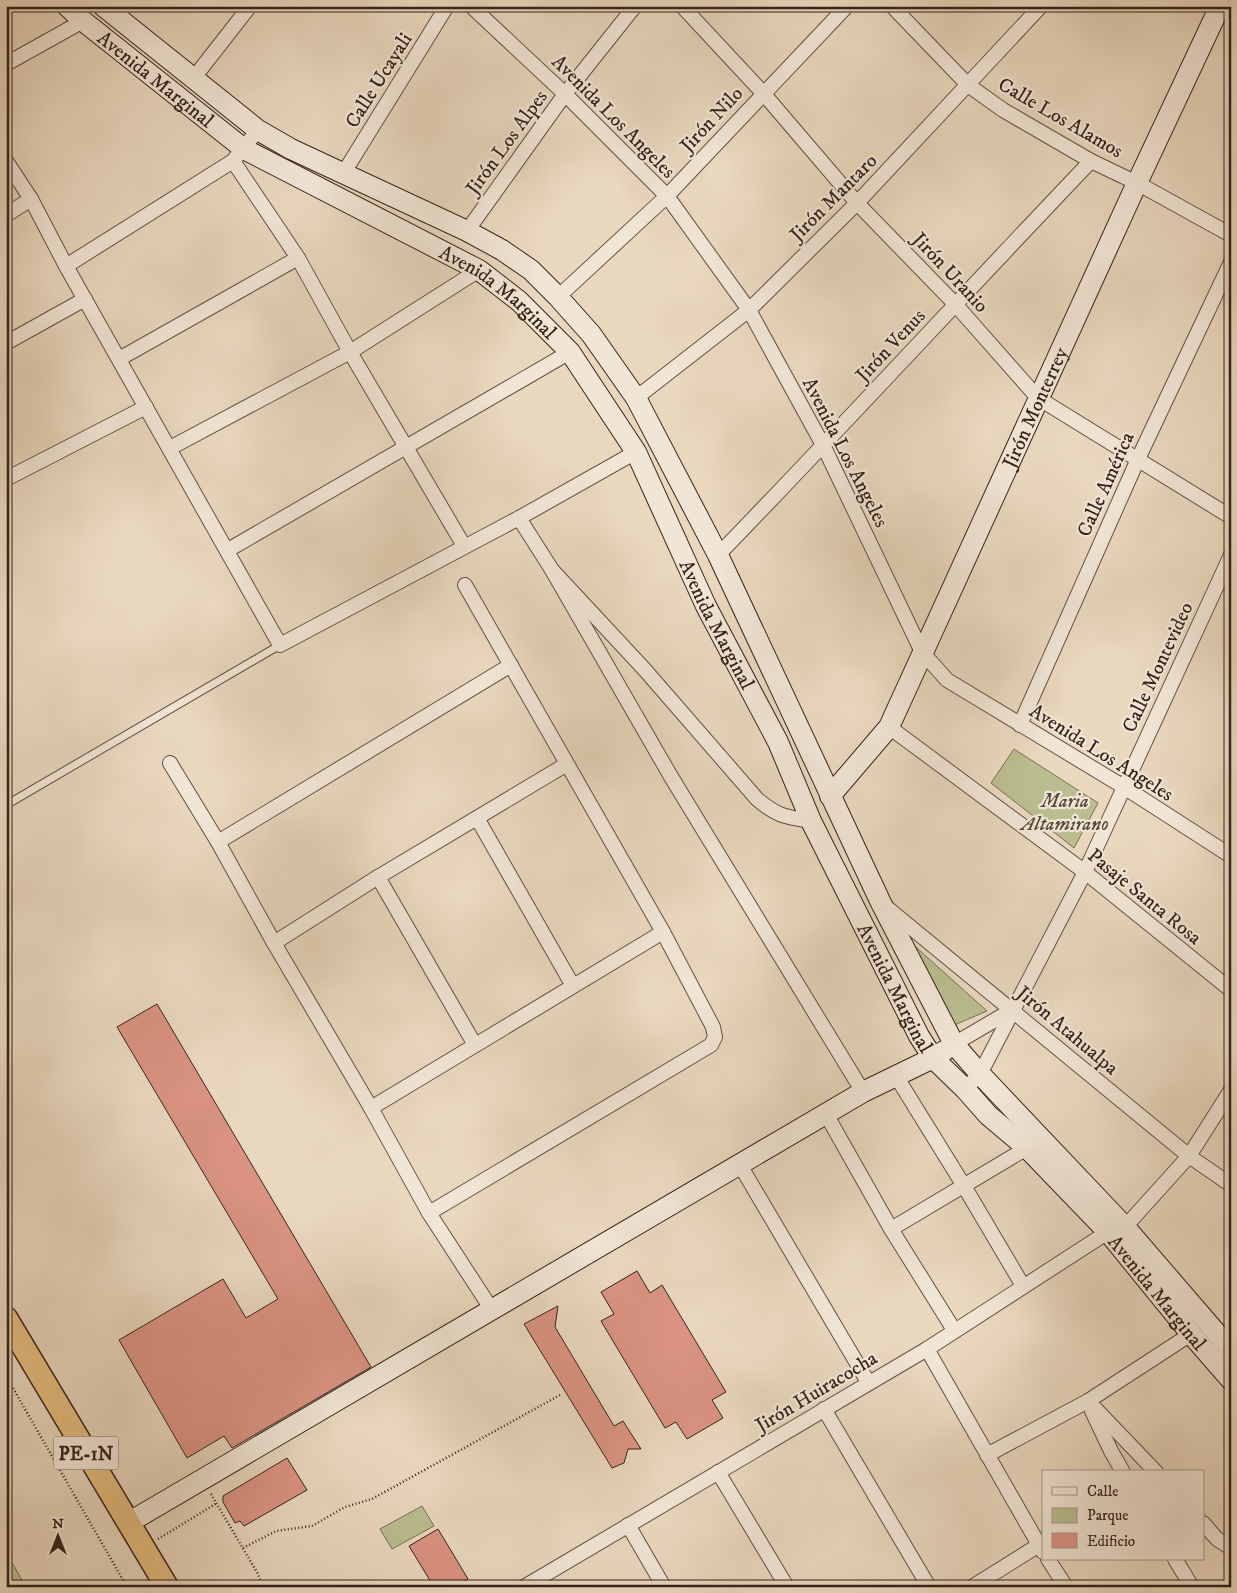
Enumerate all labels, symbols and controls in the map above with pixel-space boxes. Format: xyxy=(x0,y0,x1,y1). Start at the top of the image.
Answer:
street label: Avenida Marginal xyxy=(92,26,218,134)
street label: Calle Ucayali xyxy=(340,29,418,133)
street label: Avenida Los Angeles xyxy=(546,50,680,184)
street label: Calle Los Alamos xyxy=(993,72,1127,164)
street label: Jirón Nilo xyxy=(674,82,749,160)
street label: Jirón Los Alpes xyxy=(460,85,554,202)
street label: Jirón Mantaro xyxy=(784,149,883,249)
street label: Jirón Uranio xyxy=(905,226,993,318)
street label: Avenida Marginal xyxy=(434,241,561,345)
street label: Jirón Venus xyxy=(849,304,932,389)
street label: Jirón Monterrey xyxy=(997,343,1075,474)
street label: Avenida Los Angeles xyxy=(796,374,893,532)
street label: Calle América xyxy=(1072,428,1141,541)
street label: Avenida Marginal xyxy=(673,556,759,694)
street label: Calle Montevideo xyxy=(1117,598,1199,737)
street label: Avenida Los Angeles xyxy=(1025,699,1178,808)
park label: Maria Altamirano xyxy=(1019,789,1109,837)
street label: Pasaje Santa Rosa xyxy=(1082,844,1206,951)
street label: Avenida Marginal xyxy=(851,920,938,1058)
street label: Jirón Atahualpa xyxy=(1009,980,1123,1081)
street label: Avenida Marginal xyxy=(1102,1231,1211,1356)
street label: Jirón Huiracocha xyxy=(750,1346,883,1440)
road number: PE-1N xyxy=(54,1436,118,1470)
legend xyxy=(1042,1470,1204,1560)
text: Calle xyxy=(1087,1482,1119,1501)
text: Parque xyxy=(1087,1506,1128,1525)
north arrow xyxy=(32,1510,82,1560)
text: N xyxy=(52,1515,64,1533)
text: Edificio xyxy=(1087,1532,1135,1551)

